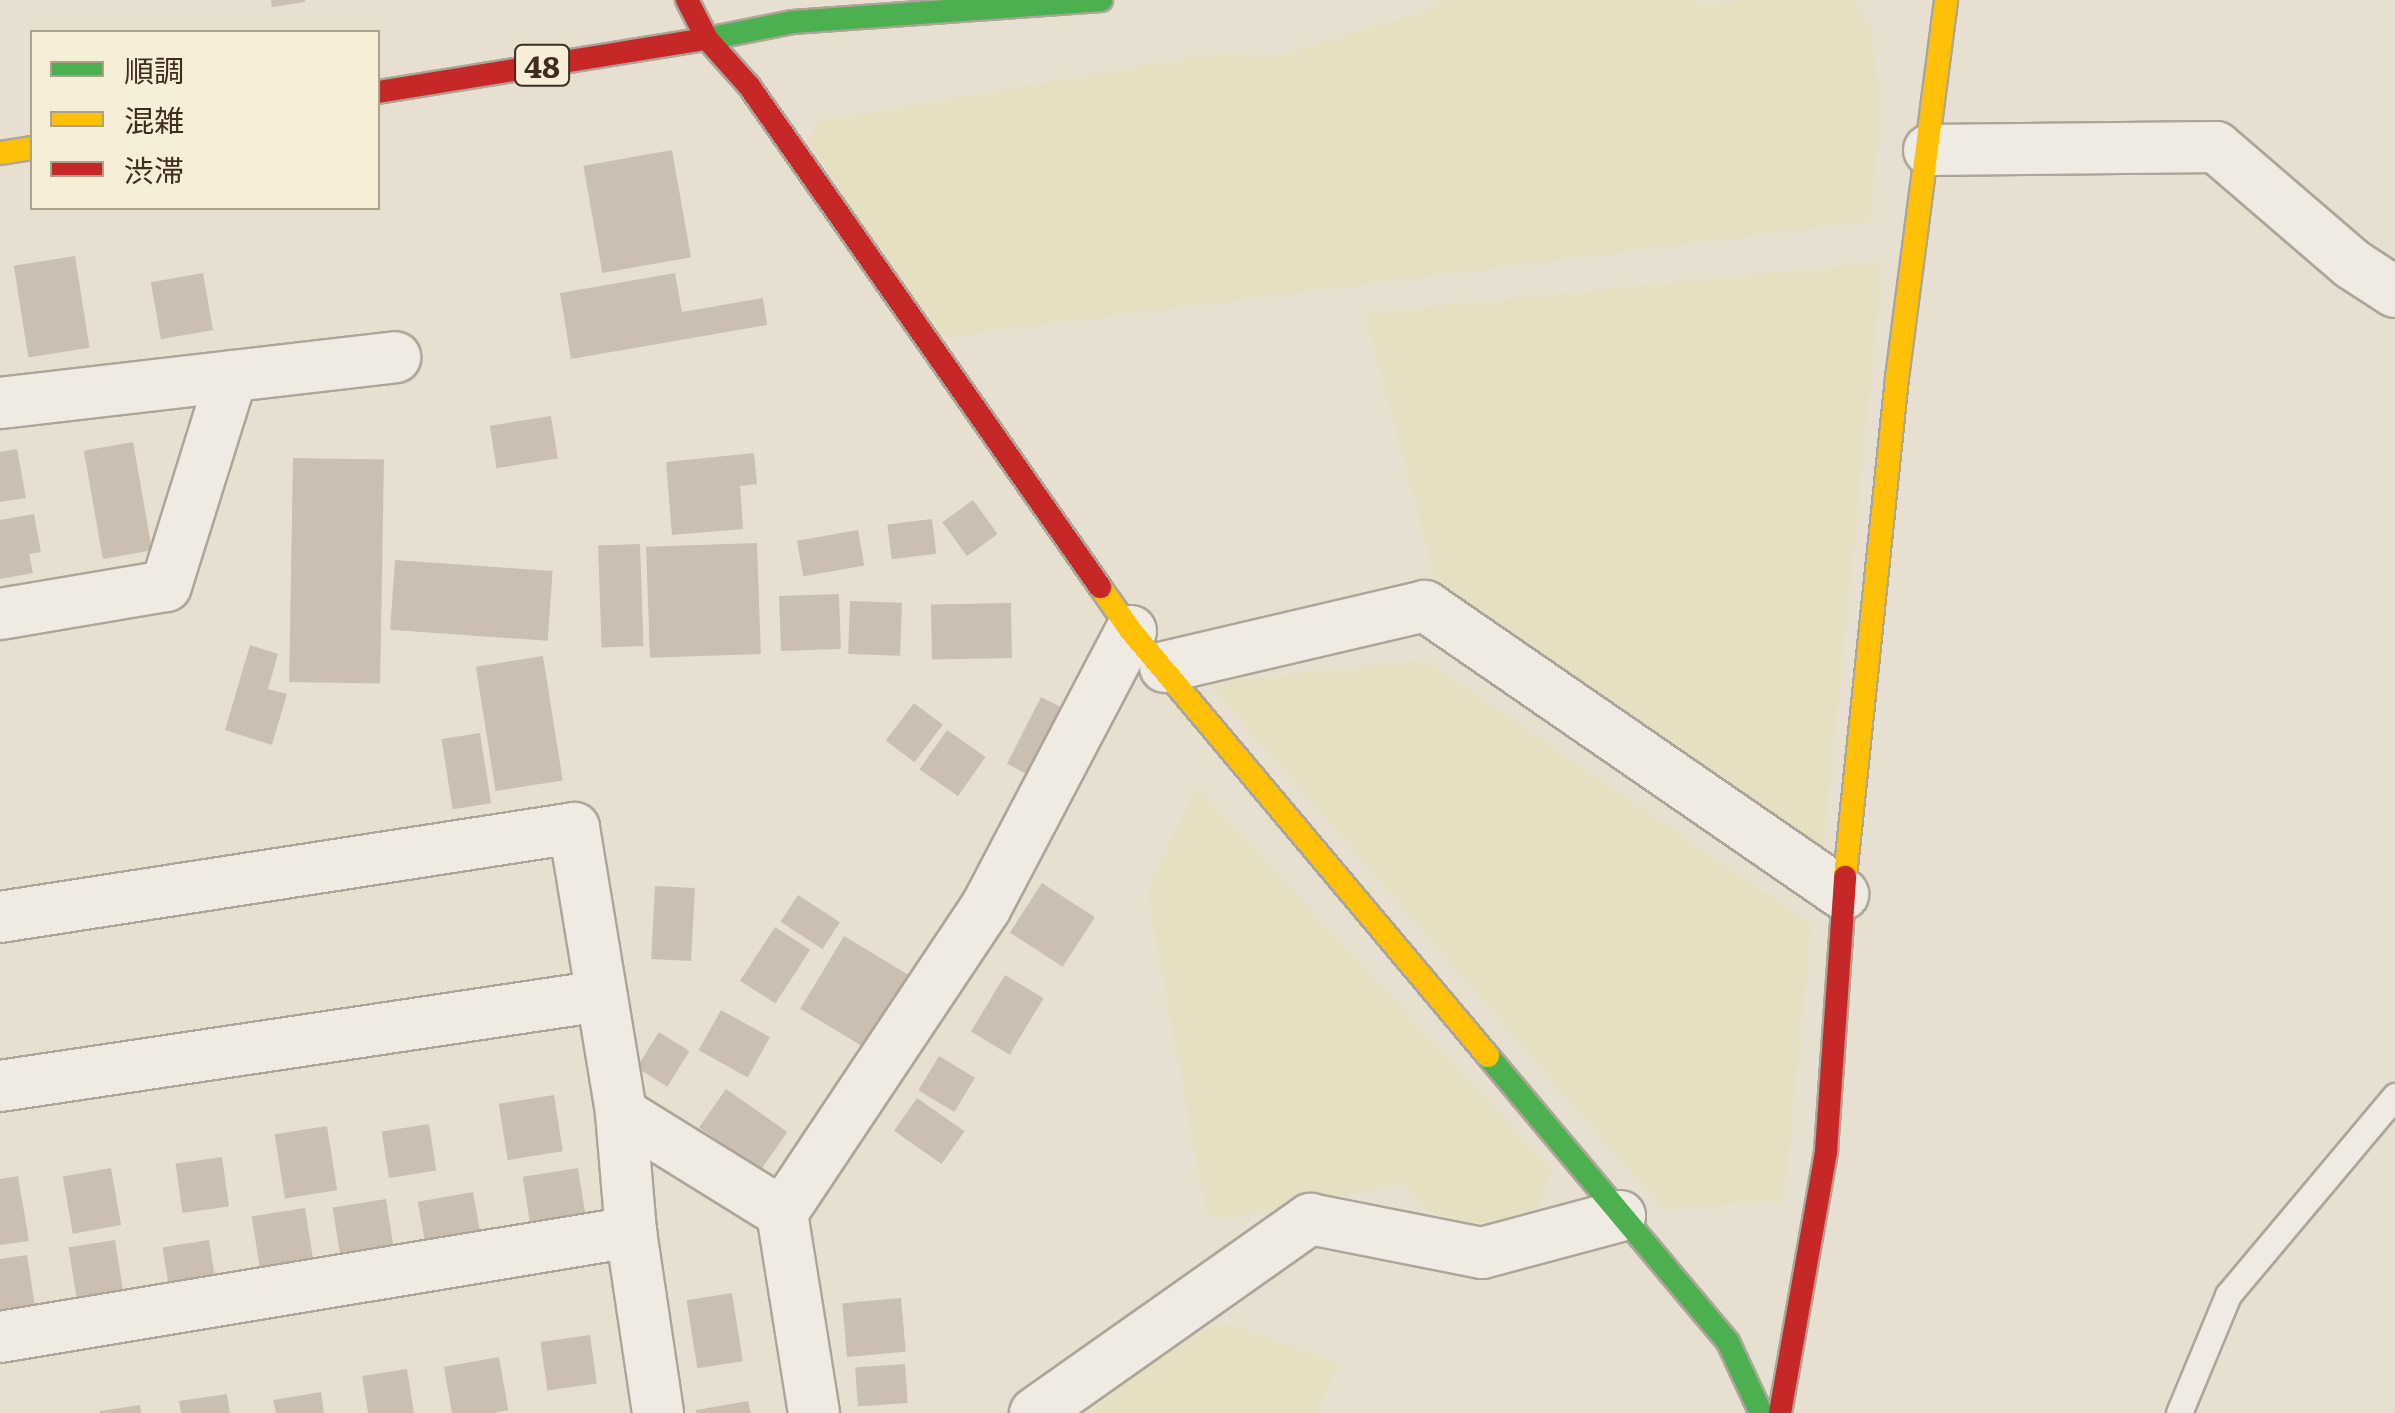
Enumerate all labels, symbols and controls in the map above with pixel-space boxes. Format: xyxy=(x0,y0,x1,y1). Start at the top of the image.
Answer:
legend xyxy=(30,30,380,210)
road number: 48 xyxy=(512,40,572,90)
text: 順調 xyxy=(124,47,184,91)
text: 混雑 xyxy=(124,97,184,141)
text: 渋滞 xyxy=(124,147,184,191)

